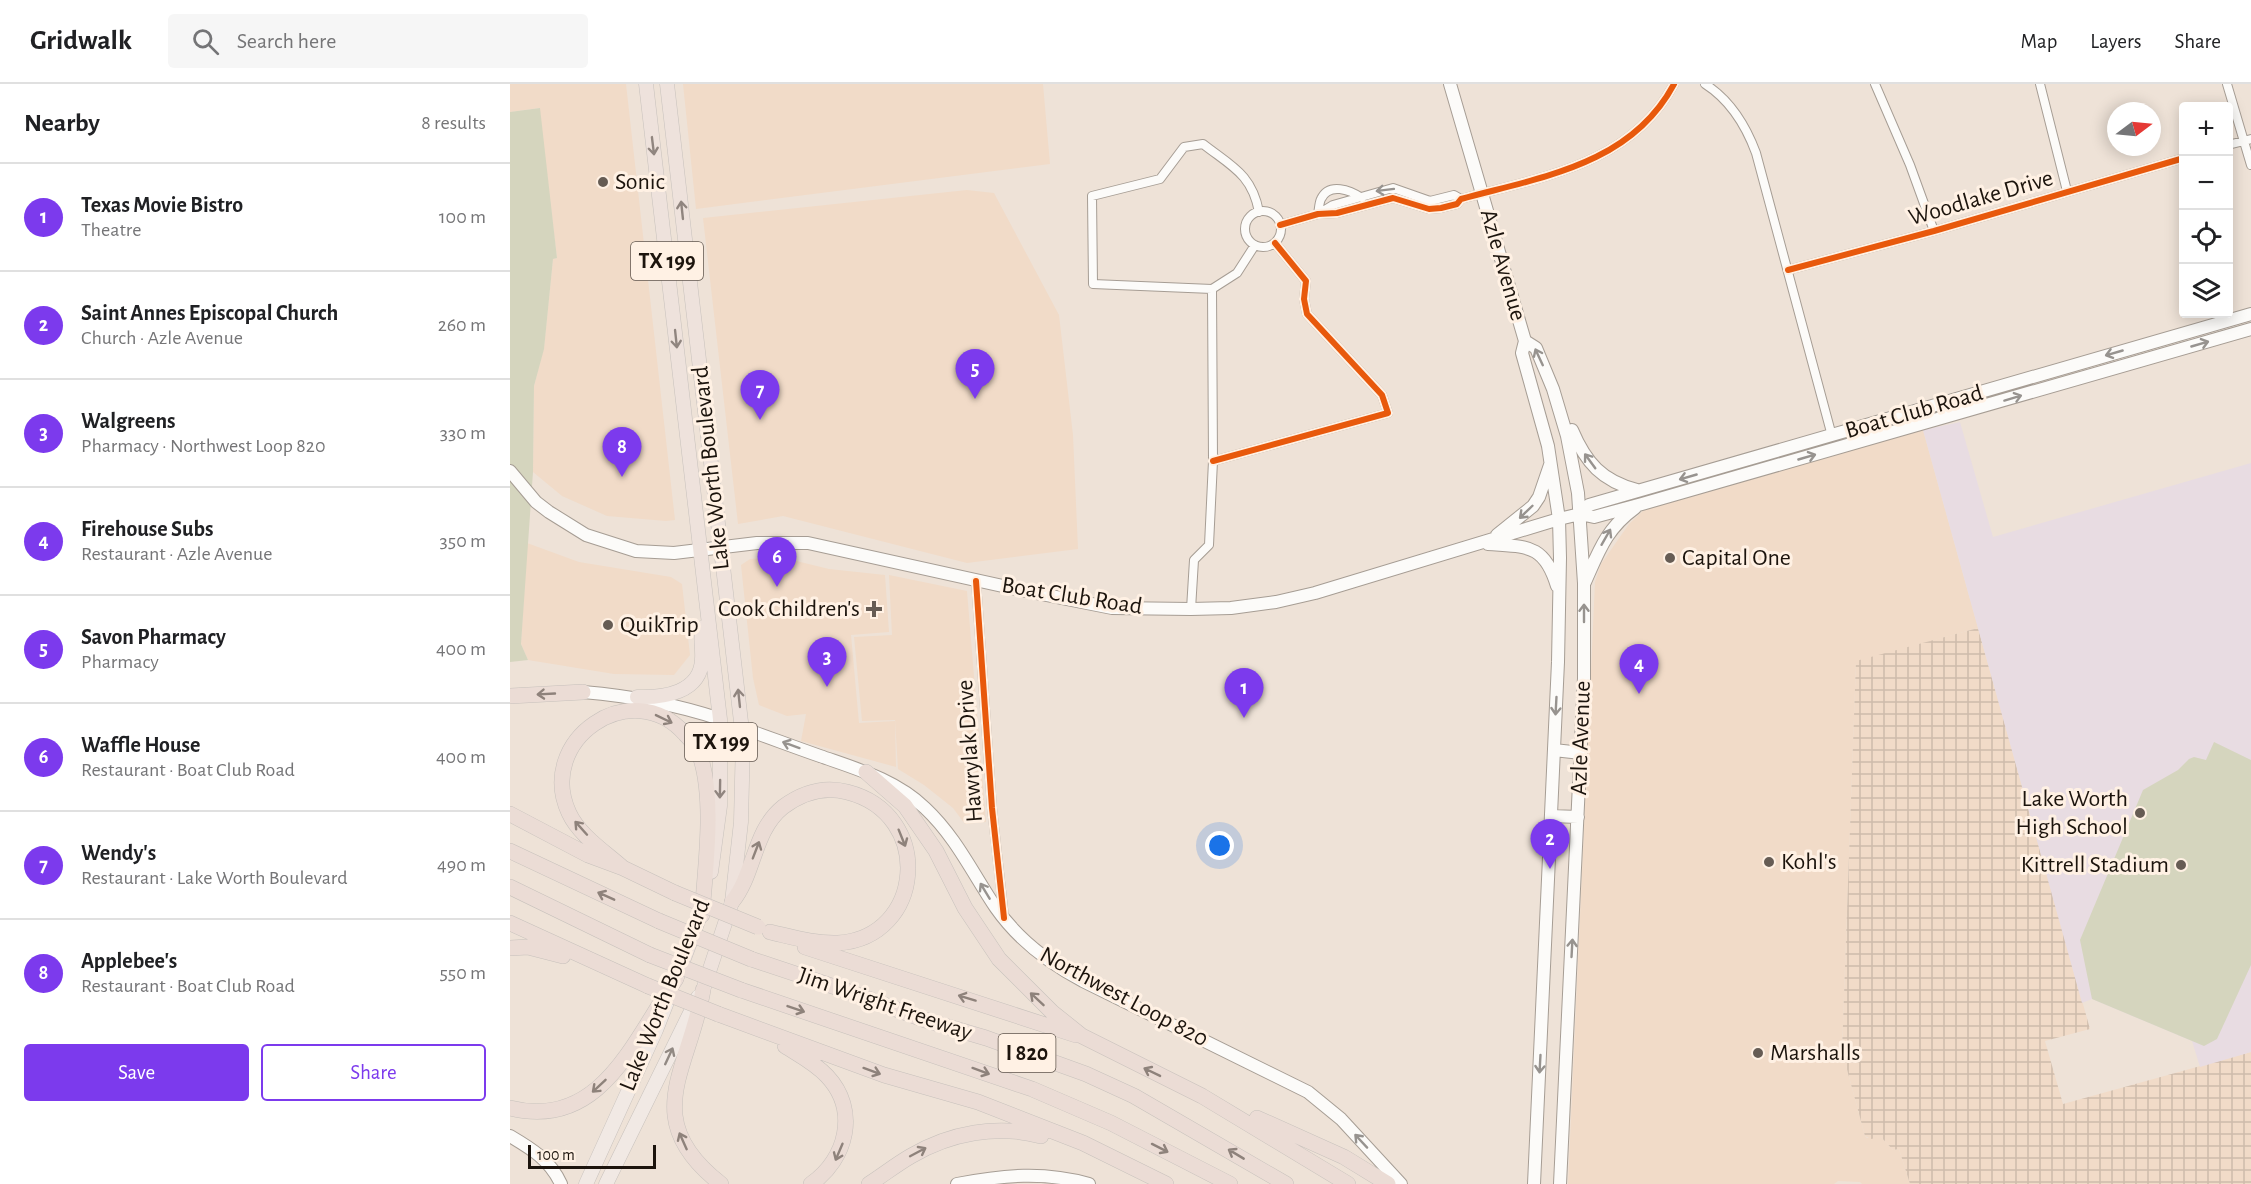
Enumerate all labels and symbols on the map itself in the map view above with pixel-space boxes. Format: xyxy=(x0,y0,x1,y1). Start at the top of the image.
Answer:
north arrow xyxy=(2107,102,2161,156)
one-way arrow xyxy=(648,135,659,155)
street label: Woodlake Drive xyxy=(1906,166,2056,230)
place label: Sonic xyxy=(615,170,665,194)
marker: Sonic xyxy=(596,175,610,189)
one-way arrow xyxy=(1376,185,1395,196)
one-way arrow xyxy=(676,201,687,221)
street label: Azle Avenue xyxy=(1476,207,1530,323)
road number: TX 199 xyxy=(631,242,703,280)
one-way arrow xyxy=(671,329,682,349)
one-way arrow xyxy=(2190,337,2209,349)
one-way arrow xyxy=(1533,348,1545,366)
one-way arrow xyxy=(2105,348,2124,359)
pin: 5 xyxy=(956,350,994,399)
street label: Lake Worth Boulevard xyxy=(688,365,734,571)
pin: 7 xyxy=(740,370,780,420)
street label: Boat Club Road xyxy=(1843,381,1985,443)
one-way arrow xyxy=(2003,391,2022,402)
pin: 8 xyxy=(602,428,642,477)
one-way arrow xyxy=(1797,451,1816,462)
one-way arrow xyxy=(1584,454,1596,470)
one-way arrow xyxy=(1679,472,1698,483)
one-way arrow xyxy=(1518,505,1533,519)
one-way arrow xyxy=(1600,529,1612,546)
pin: 6 xyxy=(758,538,796,587)
place label: Capital One xyxy=(1682,546,1791,570)
marker: Capital One xyxy=(1663,551,1677,565)
street label: Boat Club Road xyxy=(1000,573,1144,619)
place label: Cook Children's xyxy=(718,597,860,621)
marker: Cook Children's xyxy=(865,600,883,618)
one-way arrow xyxy=(1578,603,1590,623)
place label: QuikTrip xyxy=(620,613,699,637)
marker: QuikTrip xyxy=(601,618,615,632)
pin: 3 xyxy=(808,638,846,687)
pin: 4 xyxy=(1620,644,1658,694)
pin: 1 xyxy=(1224,668,1264,718)
street label: Hawrylak Drive xyxy=(953,679,987,823)
street label: Azle Avenue xyxy=(1567,680,1595,796)
one-way arrow xyxy=(537,688,557,699)
one-way arrow xyxy=(733,688,744,708)
one-way arrow xyxy=(1551,696,1562,716)
one-way arrow xyxy=(655,714,673,726)
road number: TX 199 xyxy=(685,723,757,761)
one-way arrow xyxy=(782,739,801,750)
one-way arrow xyxy=(714,778,726,798)
place label: Lake Worth High School xyxy=(2016,787,2128,839)
marker: Lake Worth High School xyxy=(2133,806,2147,820)
pin: 2 xyxy=(1530,820,1570,869)
one-way arrow xyxy=(574,821,588,836)
one-way arrow xyxy=(897,828,908,846)
your location xyxy=(1205,831,1234,860)
one-way arrow xyxy=(751,841,762,859)
place label: Kohl's xyxy=(1781,850,1837,874)
place label: Kittrell Stadium xyxy=(2021,853,2169,877)
marker: Kohl's xyxy=(1762,855,1776,869)
marker: Kittrell Stadium xyxy=(2174,858,2188,872)
one-way arrow xyxy=(979,882,992,899)
one-way arrow xyxy=(597,890,615,901)
street label: Lake Worth Boulevard xyxy=(616,896,714,1094)
one-way arrow xyxy=(1567,939,1578,959)
street label: Northwest Loop 820 xyxy=(1036,943,1212,1051)
street label: Jim Wright Freeway xyxy=(795,963,975,1045)
one-way arrow xyxy=(958,992,977,1003)
one-way arrow xyxy=(1030,992,1045,1006)
one-way arrow xyxy=(786,1004,805,1015)
road number: I 820 xyxy=(998,1034,1056,1072)
place label: Marshalls xyxy=(1770,1041,1860,1065)
marker: Marshalls xyxy=(1751,1046,1765,1060)
one-way arrow xyxy=(664,1048,676,1066)
one-way arrow xyxy=(1535,1054,1546,1074)
one-way arrow xyxy=(863,1066,881,1077)
one-way arrow xyxy=(971,1066,990,1077)
one-way arrow xyxy=(1144,1066,1162,1077)
one-way arrow xyxy=(592,1079,607,1094)
one-way arrow xyxy=(677,1132,688,1150)
one-way arrow xyxy=(1354,1134,1368,1149)
scale bar xyxy=(528,1142,656,1170)
one-way arrow xyxy=(833,1142,844,1160)
one-way arrow xyxy=(1151,1142,1169,1154)
one-way arrow xyxy=(909,1146,927,1158)
one-way arrow xyxy=(1228,1147,1245,1159)

